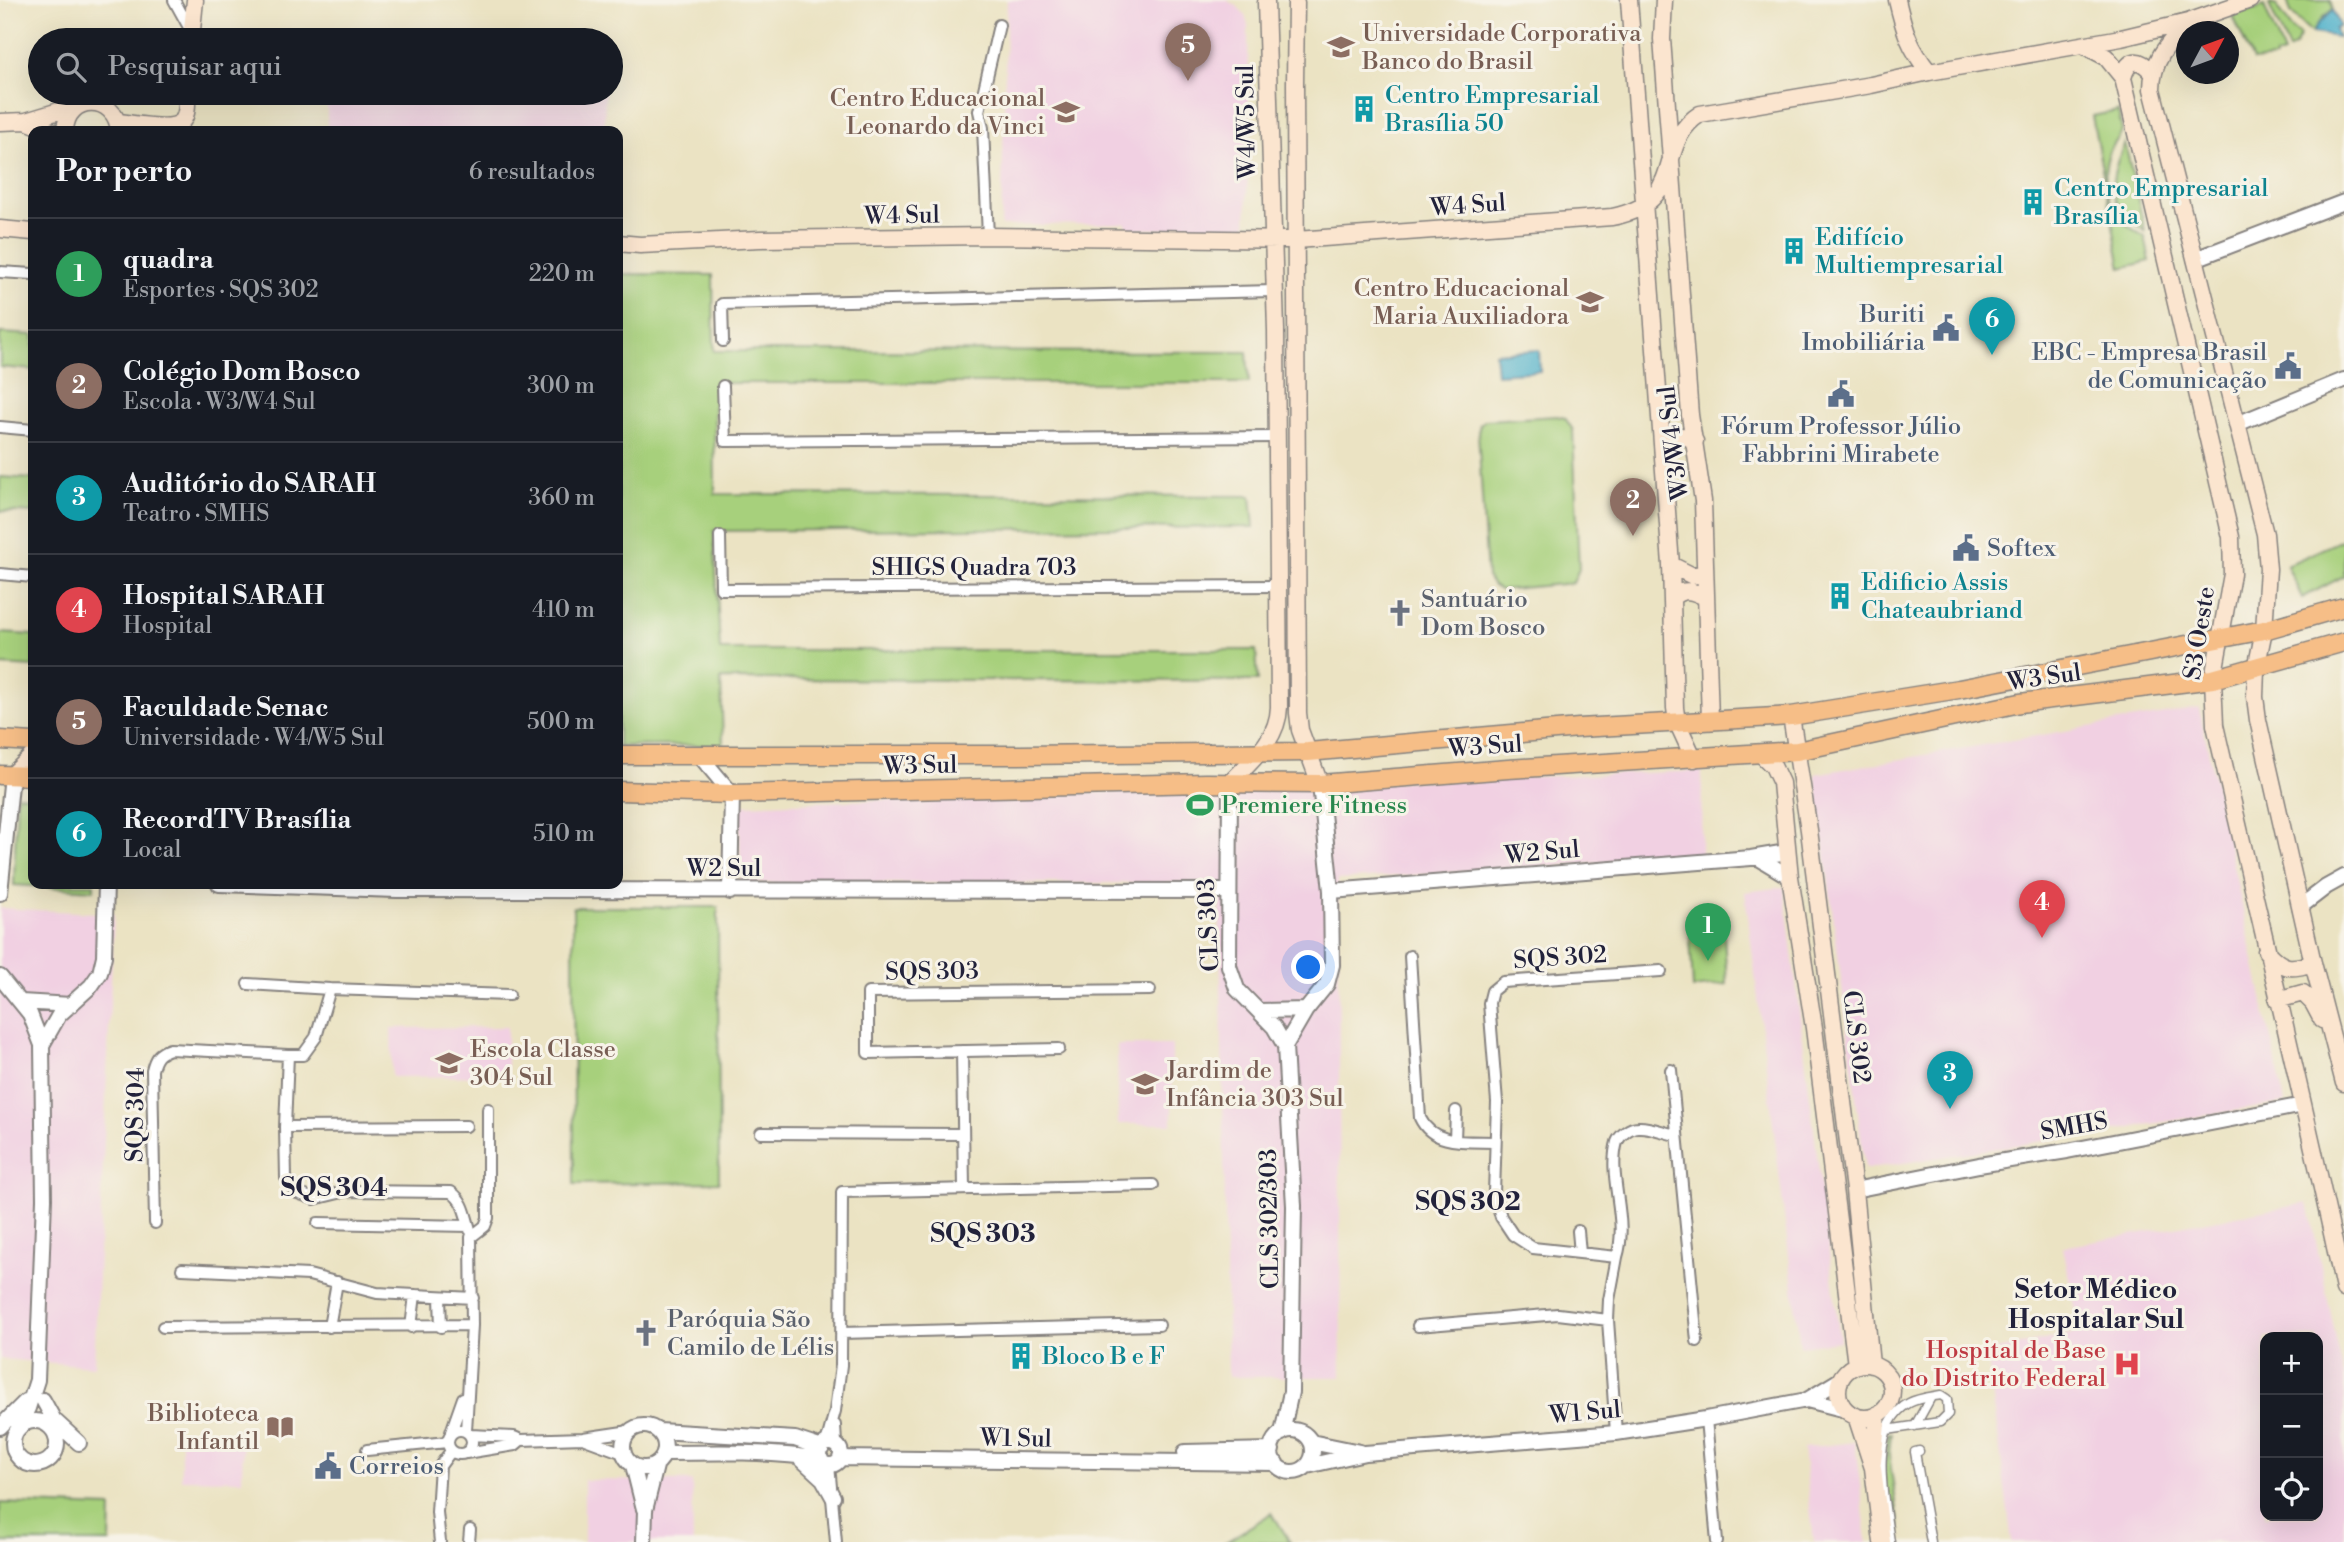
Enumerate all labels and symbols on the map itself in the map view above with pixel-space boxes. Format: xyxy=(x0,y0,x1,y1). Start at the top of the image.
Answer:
place label: Universidade Corporativa Banco do Brasil xyxy=(1361,19,1642,77)
north arrow xyxy=(2176,21,2239,84)
pin: 5 xyxy=(1165,23,1211,81)
school or university icon: Universidade Corporativa Banco do Brasil xyxy=(1326,32,1356,62)
street label: W4/W5 Sul xyxy=(1231,64,1263,181)
place label: Centro Empresarial Brasília 50 xyxy=(1384,81,1599,139)
place label: Centro Educacional Leonardo da Vinci xyxy=(830,84,1045,142)
building icon: Centro Empresarial Brasília 50 xyxy=(1349,94,1379,124)
school or university icon: Centro Educacional Leonardo da Vinci xyxy=(1051,97,1081,127)
place label: Centro Empresarial Brasília xyxy=(2053,174,2268,232)
building icon: Centro Empresarial Brasília xyxy=(2018,187,2048,217)
street label: W4 Sul xyxy=(1428,188,1507,224)
street label: W4 Sul xyxy=(863,200,940,232)
place label: Edifício Multiempresarial xyxy=(1815,223,2003,281)
building icon: Edifício Multiempresarial xyxy=(1779,236,1809,266)
place label: Centro Educacional Maria Auxiliadora xyxy=(1354,274,1570,332)
school or university icon: Centro Educacional Maria Auxiliadora xyxy=(1575,287,1605,317)
pin: 6 xyxy=(1969,297,2015,355)
place label: Buriti Imobiliária xyxy=(1802,300,1926,358)
public building icon: Buriti Imobiliária xyxy=(1931,313,1961,343)
place label: EBC - Empresa Brasil de Comunicação xyxy=(2032,338,2267,396)
public building icon: EBC - Empresa Brasil de Comunicação xyxy=(2273,351,2303,381)
public building icon: Fórum Professor Júlio Fabbrini Mirabete xyxy=(1826,379,1856,409)
street label: W3/W4 Sul xyxy=(1652,384,1696,503)
place label: Fórum Professor Júlio Fabbrini Mirabete xyxy=(1721,412,1961,470)
pin: 2 xyxy=(1610,478,1656,536)
public building icon: Softex xyxy=(1951,533,1981,563)
place label: Softex xyxy=(1987,534,2057,564)
street label: SHIGS Quadra 703 xyxy=(872,553,1076,583)
place label: Edificio Assis Chateaubriand xyxy=(1861,568,2023,626)
building icon: Edificio Assis Chateaubriand xyxy=(1825,581,1855,611)
street label: S3 Oeste xyxy=(2178,584,2222,682)
place label: Santuário Dom Bosco xyxy=(1421,585,1546,643)
church icon: Santuário Dom Bosco xyxy=(1385,598,1415,628)
street label: W3 Sul xyxy=(2004,658,2083,698)
street label: W3 Sul xyxy=(1446,729,1523,765)
street label: W3 Sul xyxy=(881,750,958,782)
sports icon: Premiere Fitness xyxy=(1185,790,1215,820)
place label: Premiere Fitness xyxy=(1221,791,1407,821)
street label: W2 Sul xyxy=(1502,835,1581,871)
street label: W2 Sul xyxy=(686,854,761,884)
street label: CLS 303 xyxy=(1192,877,1226,972)
pin: 4 xyxy=(2019,880,2065,938)
pin: 1 xyxy=(1685,903,1731,961)
street label: SQS 302 xyxy=(1512,940,1608,976)
your location xyxy=(1291,950,1325,984)
street label: SQS 303 xyxy=(885,956,979,988)
street label: CLS 302 xyxy=(1835,989,1877,1085)
place label: Escola Classe 304 Sul xyxy=(470,1035,616,1093)
school or university icon: Escola Classe 304 Sul xyxy=(434,1048,464,1078)
pin: 3 xyxy=(1927,1051,1973,1109)
place label: Jardim de Infância 303 Sul xyxy=(1165,1056,1344,1114)
street label: SQS 304 xyxy=(120,1067,152,1163)
school or university icon: Jardim de Infância 303 Sul xyxy=(1130,1069,1160,1099)
street label: SMHS xyxy=(2038,1106,2110,1148)
street label: CLS 302/303 xyxy=(1254,1148,1286,1289)
district label: SQS 304 xyxy=(280,1172,388,1204)
district label: SQS 302 xyxy=(1415,1186,1521,1218)
district label: SQS 303 xyxy=(930,1218,1036,1250)
district label: Setor Médico Hospitalar Sul xyxy=(2008,1274,2184,1336)
place label: Paróquia São Camilo de Lélis xyxy=(667,1305,834,1363)
church icon: Paróquia São Camilo de Lélis xyxy=(631,1318,661,1348)
place label: Hospital de Base do Distrito Federal xyxy=(1901,1336,2106,1394)
building icon: Bloco B e F xyxy=(1006,1341,1036,1371)
place label: Bloco B e F xyxy=(1041,1342,1165,1372)
hospital icon: Hospital de Base do Distrito Federal xyxy=(2112,1349,2142,1379)
street label: W1 Sul xyxy=(1547,1395,1622,1431)
place label: Biblioteca Infantil xyxy=(147,1399,260,1457)
library icon: Biblioteca Infantil xyxy=(265,1412,295,1442)
street label: W1 Sul xyxy=(979,1423,1052,1455)
public building icon: Correios xyxy=(313,1451,343,1481)
place label: Correios xyxy=(349,1452,444,1482)

